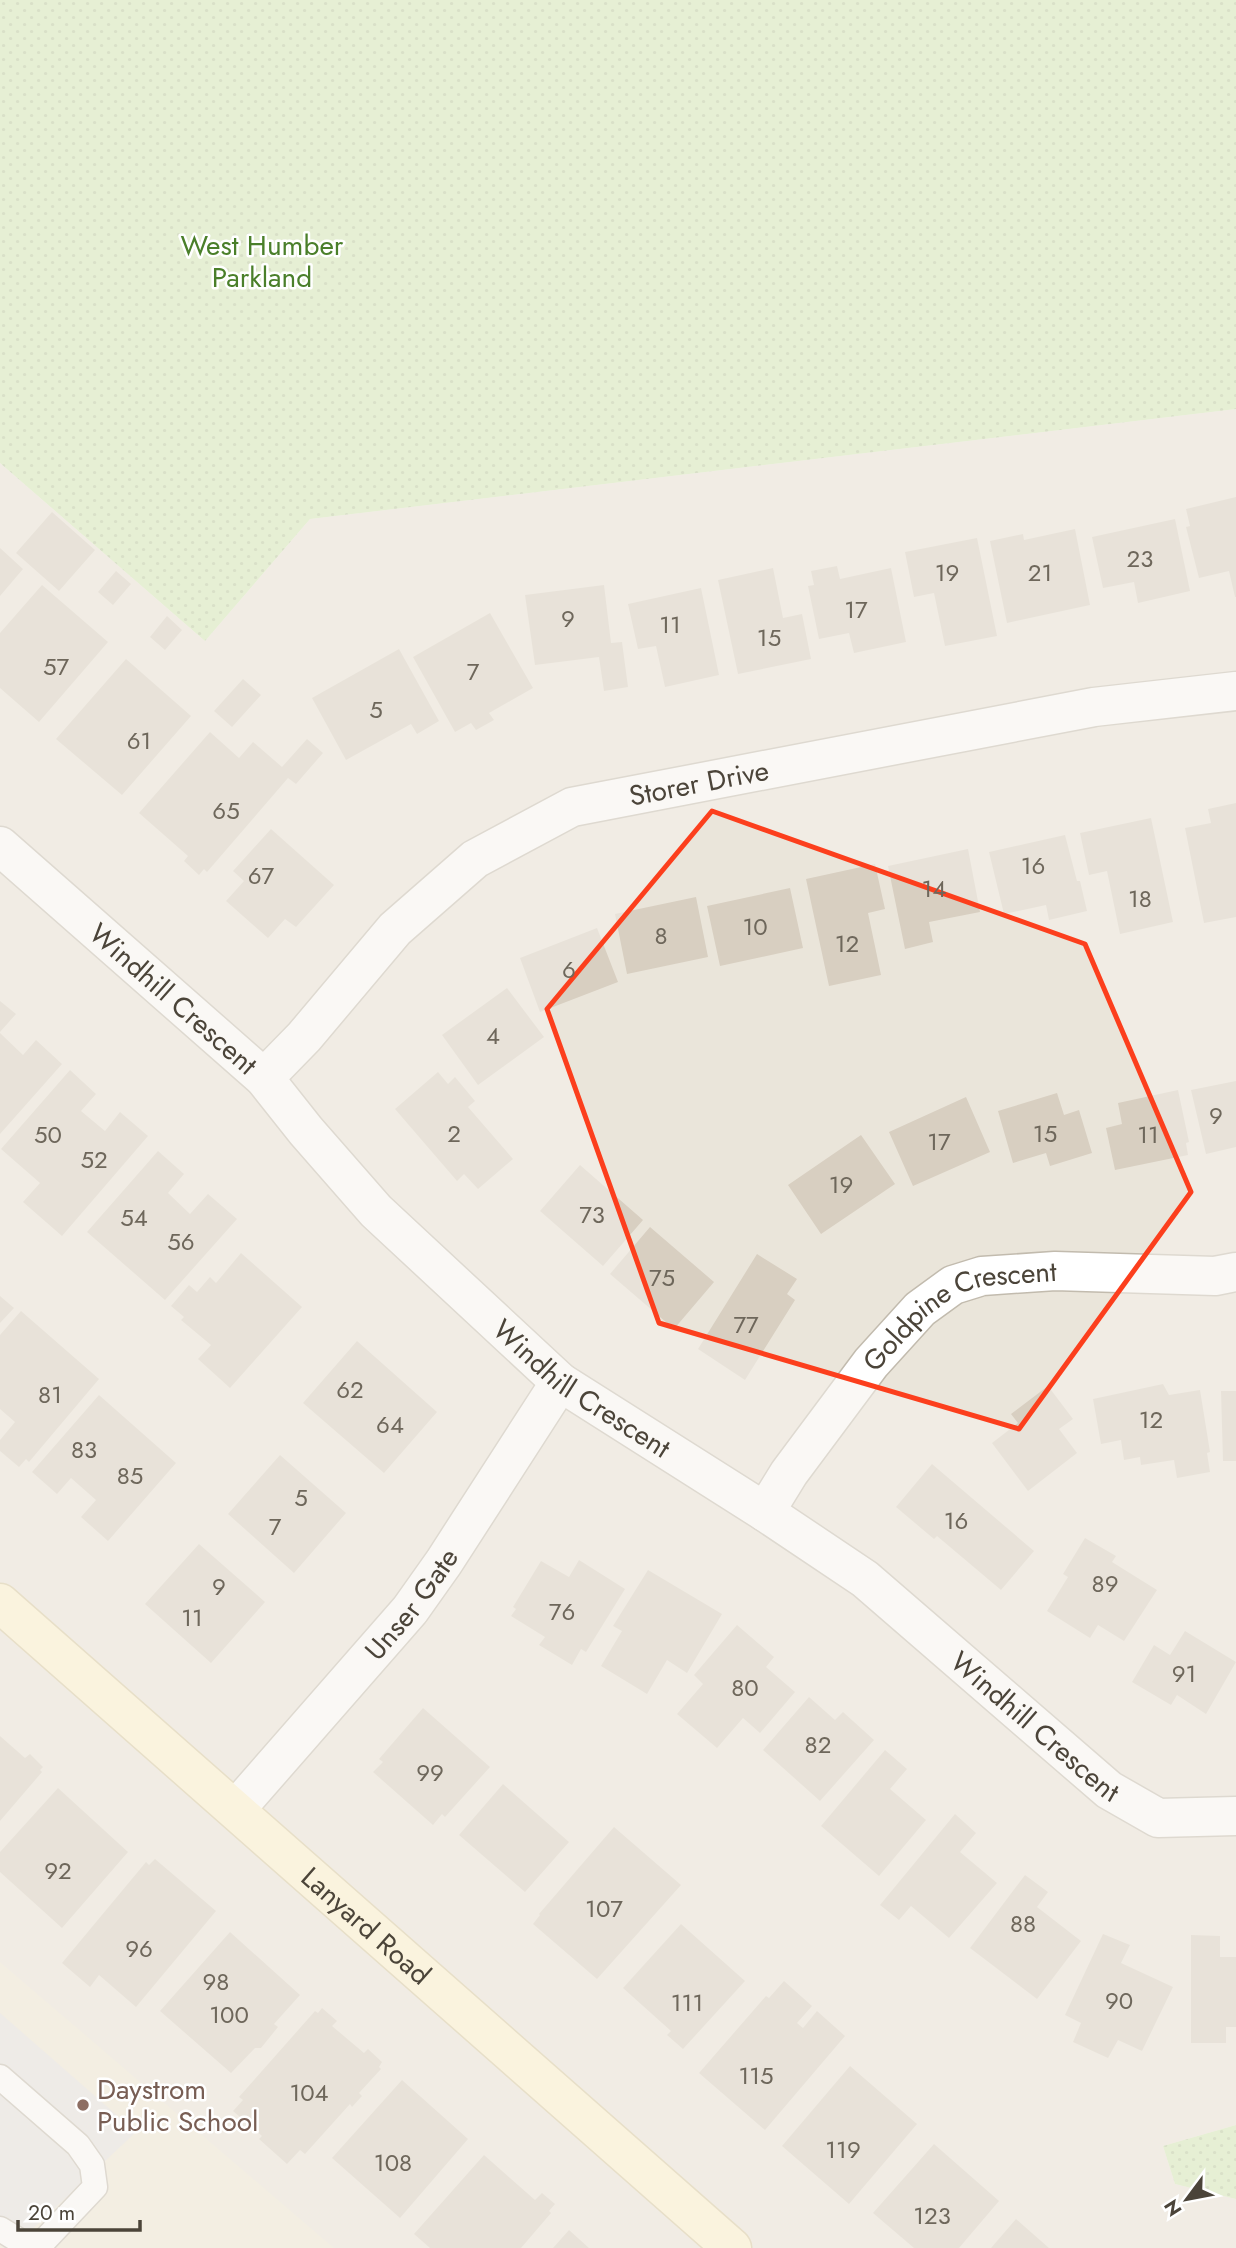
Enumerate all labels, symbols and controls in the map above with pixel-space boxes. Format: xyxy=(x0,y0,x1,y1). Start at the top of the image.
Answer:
park label: West Humber Parkland xyxy=(181,225,344,298)
house number: 23 xyxy=(1127,541,1153,576)
house number: 19 xyxy=(935,555,959,590)
house number: 21 xyxy=(1028,555,1052,590)
house number: 17 xyxy=(844,592,868,627)
house number: 9 xyxy=(561,601,575,636)
house number: 11 xyxy=(659,607,681,642)
house number: 15 xyxy=(757,620,781,655)
house number: 57 xyxy=(43,649,69,684)
house number: 7 xyxy=(467,654,480,689)
house number: 5 xyxy=(369,692,383,727)
house number: 61 xyxy=(127,723,151,758)
street label: Storer Drive xyxy=(626,750,772,817)
house number: 65 xyxy=(212,793,240,828)
house number: 16 xyxy=(1021,848,1045,883)
house number: 67 xyxy=(248,858,275,893)
house number: 14 xyxy=(922,871,946,906)
house number: 18 xyxy=(1128,881,1152,916)
house number: 10 xyxy=(742,909,768,944)
street label: Windhill Crescent xyxy=(80,913,267,1085)
house number: 8 xyxy=(654,918,668,953)
house number: 12 xyxy=(835,926,859,961)
house number: 6 xyxy=(562,952,576,987)
house number: 4 xyxy=(486,1018,500,1053)
house number: 9 xyxy=(1209,1098,1223,1133)
house number: 2 xyxy=(447,1116,461,1151)
house number: 15 xyxy=(1033,1116,1057,1151)
house number: 50 xyxy=(34,1117,62,1152)
house number: 11 xyxy=(1137,1117,1159,1152)
house number: 17 xyxy=(927,1124,951,1159)
house number: 52 xyxy=(80,1142,108,1177)
house number: 19 xyxy=(829,1167,853,1202)
house number: 73 xyxy=(579,1197,605,1232)
house number: 54 xyxy=(120,1200,148,1235)
house number: 56 xyxy=(167,1224,195,1259)
street label: Goldpine Crescent xyxy=(853,1251,1058,1381)
house number: 75 xyxy=(649,1260,675,1295)
house number: 77 xyxy=(733,1307,759,1342)
street label: Windhill Crescent xyxy=(484,1310,679,1468)
house number: 62 xyxy=(336,1372,364,1407)
house number: 81 xyxy=(38,1377,62,1412)
house number: 12 xyxy=(1139,1402,1163,1437)
house number: 64 xyxy=(376,1407,404,1442)
house number: 83 xyxy=(71,1432,97,1467)
house number: 85 xyxy=(117,1458,143,1493)
house number: 5 xyxy=(294,1480,308,1515)
house number: 16 xyxy=(944,1503,968,1538)
house number: 7 xyxy=(269,1509,282,1544)
street label: Unser Gate xyxy=(355,1540,469,1669)
house number: 89 xyxy=(1092,1566,1118,1601)
house number: 9 xyxy=(212,1569,226,1604)
house number: 76 xyxy=(549,1594,575,1629)
house number: 11 xyxy=(181,1600,203,1635)
street label: Windhill Crescent xyxy=(941,1642,1127,1813)
house number: 91 xyxy=(1172,1656,1196,1691)
house number: 80 xyxy=(731,1670,759,1705)
house number: 82 xyxy=(805,1727,831,1762)
house number: 99 xyxy=(416,1755,444,1790)
house number: 92 xyxy=(44,1853,72,1888)
street label: Lanyard Road xyxy=(292,1857,440,1995)
house number: 107 xyxy=(585,1891,623,1926)
house number: 88 xyxy=(1010,1906,1036,1941)
house number: 96 xyxy=(125,1931,153,1966)
house number: 98 xyxy=(203,1964,229,1999)
house number: 90 xyxy=(1105,1983,1133,2018)
house number: 111 xyxy=(671,1985,703,2020)
house number: 100 xyxy=(209,1997,249,2032)
house number: 115 xyxy=(738,2058,774,2093)
place label: Daystrom Public School xyxy=(97,2069,258,2142)
house number: 104 xyxy=(289,2075,329,2110)
marker: Daystrom Public School xyxy=(75,2097,91,2113)
house number: 119 xyxy=(825,2132,861,2167)
house number: 108 xyxy=(374,2145,412,2180)
north arrow xyxy=(1152,2164,1222,2234)
scale bar xyxy=(18,2188,140,2232)
text: N xyxy=(1158,2194,1188,2221)
text: 20 m xyxy=(28,2198,75,2228)
house number: 123 xyxy=(913,2198,951,2233)

